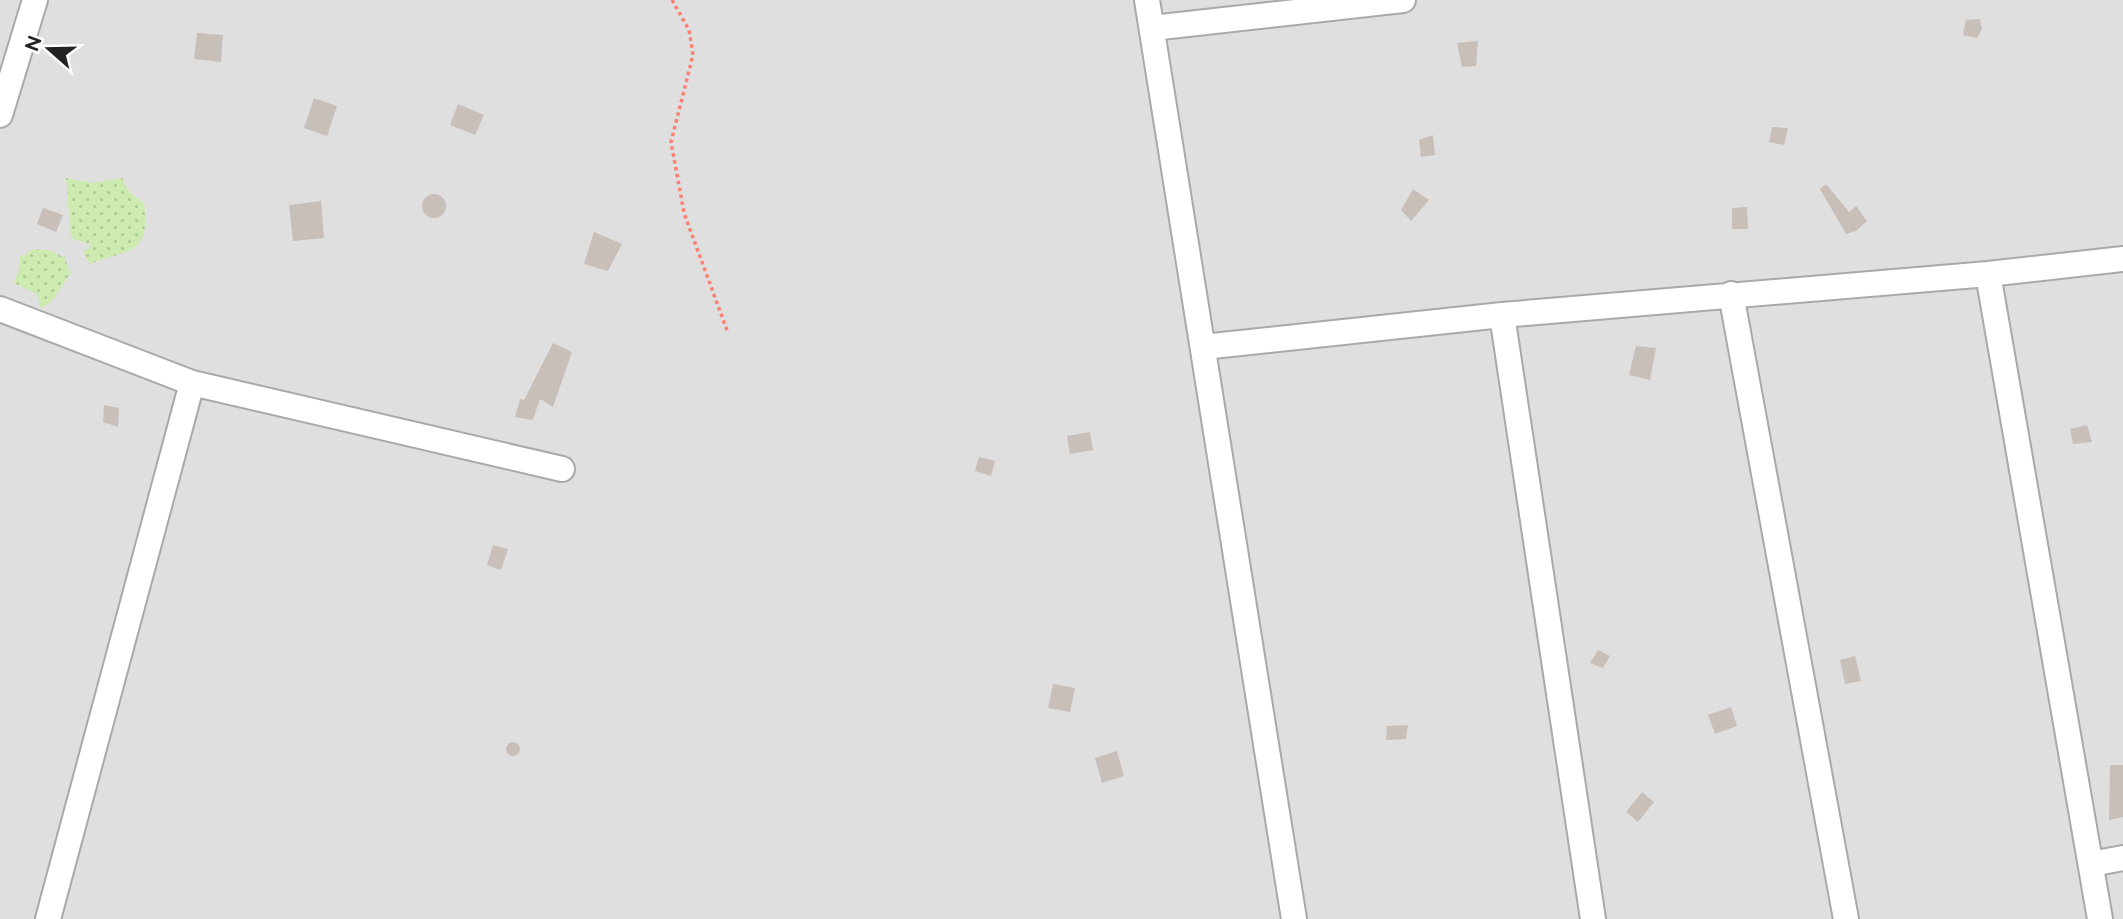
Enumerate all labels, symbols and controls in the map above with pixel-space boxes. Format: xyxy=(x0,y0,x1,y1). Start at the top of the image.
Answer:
north arrow xyxy=(14,14,84,84)
text: N xyxy=(20,33,46,54)

